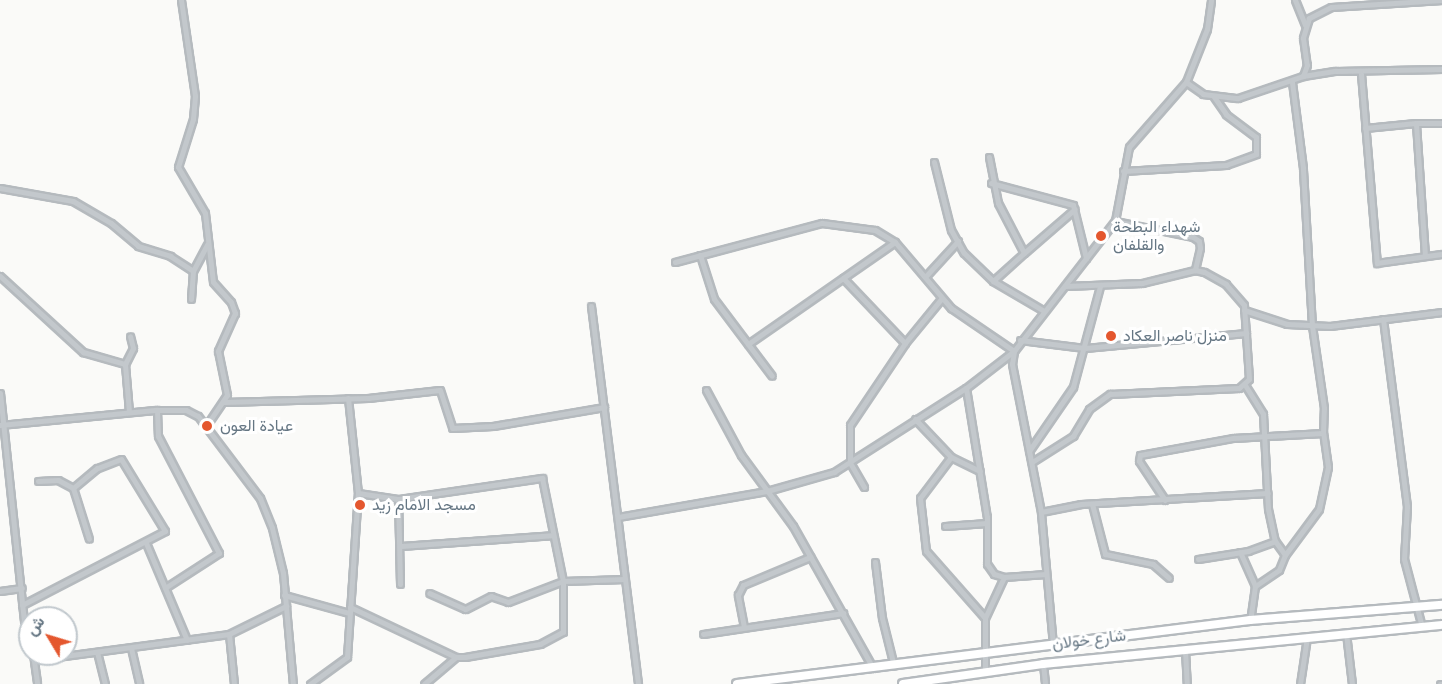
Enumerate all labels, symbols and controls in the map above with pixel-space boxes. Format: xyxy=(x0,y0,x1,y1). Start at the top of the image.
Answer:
place label: شهداء البطحة والقلفان xyxy=(1113,217,1200,255)
marker: شهداء البطحة والقلفان xyxy=(1094,229,1108,243)
place label: منزل ناصر العكاد xyxy=(1123,326,1227,346)
marker: منزل ناصر العكاد xyxy=(1104,329,1118,343)
place label: عيادة العون xyxy=(220,416,293,436)
marker: عيادة العون xyxy=(198,417,216,435)
place label: مسجد الامام زيد xyxy=(372,495,476,515)
marker: مسجد الامام زيد xyxy=(353,498,367,512)
north arrow xyxy=(18,606,78,666)
text: ش xyxy=(21,612,50,641)
street label: شارع خولان xyxy=(1051,626,1127,654)

